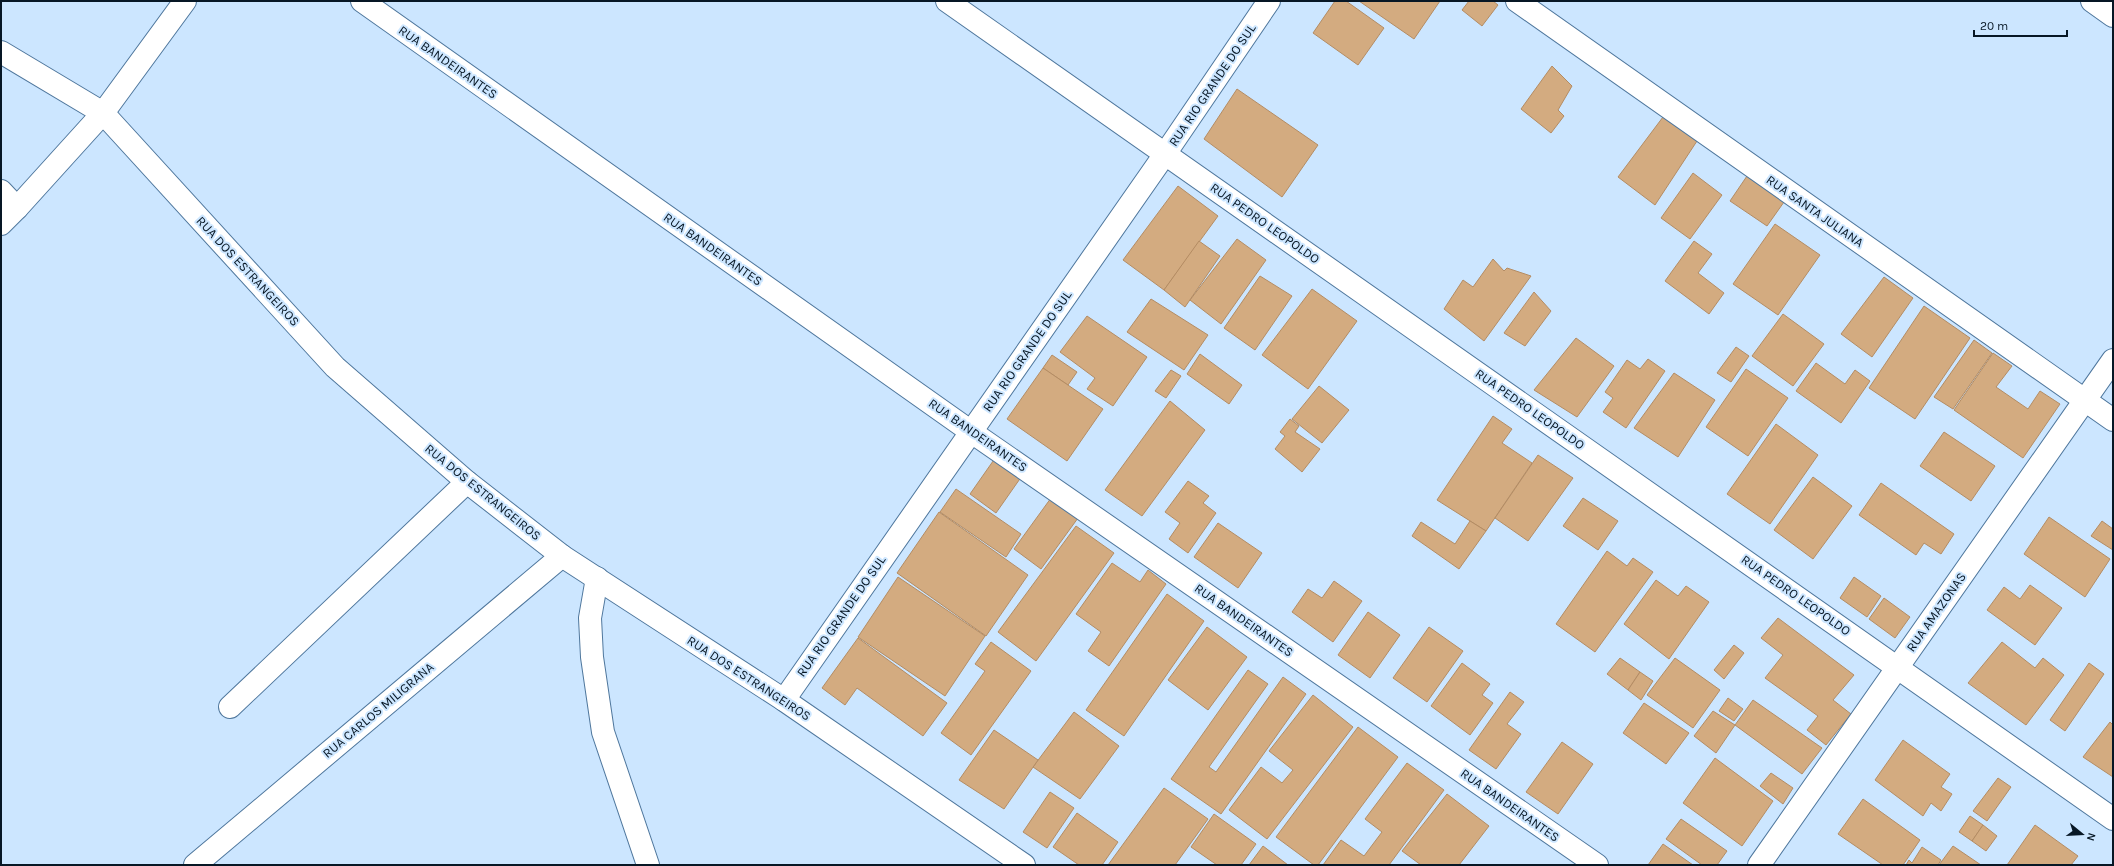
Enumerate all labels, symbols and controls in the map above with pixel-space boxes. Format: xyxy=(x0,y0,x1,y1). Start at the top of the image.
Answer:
scale bar xyxy=(1974,12,2067,38)
text: 20 m xyxy=(1980,19,2008,33)
street label: RUA RIO GRANDE DO SUL xyxy=(1165,21,1259,149)
street label: RUA BANDEIRANTES xyxy=(396,22,500,102)
street label: RUA SANTA JULIANA xyxy=(1764,172,1867,250)
street label: RUA PEDRO LEOPOLDO xyxy=(1207,180,1323,266)
street label: RUA BANDEIRANTES xyxy=(661,209,765,289)
street label: RUA DOS ESTRANGEIROS xyxy=(193,213,303,329)
street label: RUA RIO GRANDE DO SUL xyxy=(979,288,1075,414)
street label: RUA PEDRO LEOPOLDO xyxy=(1472,366,1588,452)
street label: RUA BANDEIRANTES xyxy=(926,395,1030,475)
street label: RUA DOS ESTRANGEIROS xyxy=(422,441,544,543)
street label: RUA PEDRO LEOPOLDO xyxy=(1738,552,1854,638)
street label: RUA RIO GRANDE DO SUL xyxy=(793,553,889,679)
street label: RUA AMAZONAS xyxy=(1903,569,1969,655)
street label: RUA BANDEIRANTES xyxy=(1192,580,1296,660)
street label: RUA DOS ESTRANGEIROS xyxy=(684,632,814,724)
street label: RUA CARLOS MILIGRANA xyxy=(319,659,437,761)
street label: RUA BANDEIRANTES xyxy=(1458,765,1562,845)
north arrow xyxy=(2062,814,2102,854)
text: N xyxy=(2084,831,2098,843)

